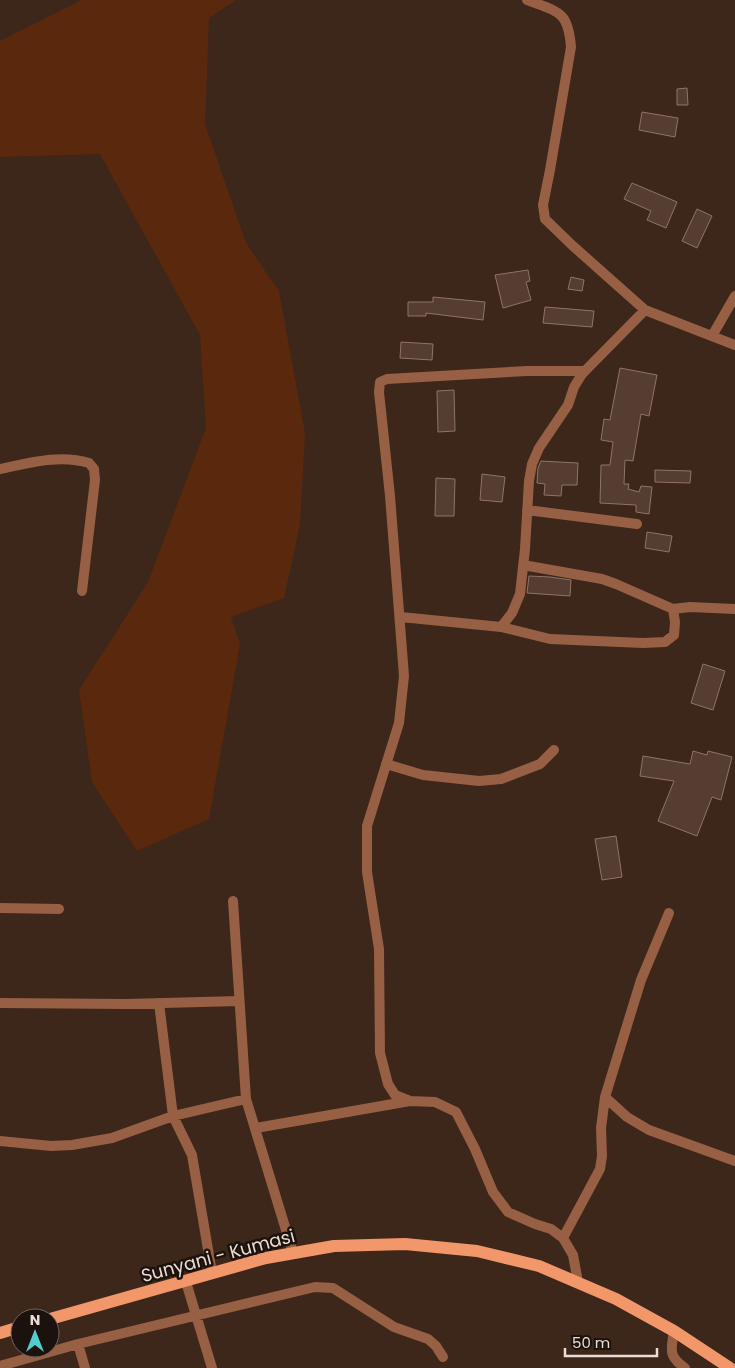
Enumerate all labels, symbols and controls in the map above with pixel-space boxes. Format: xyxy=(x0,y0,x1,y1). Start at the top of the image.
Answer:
street label: Sunyani - Kumasi xyxy=(138,1223,298,1288)
north arrow xyxy=(10,1308,60,1358)
text: N xyxy=(30,1310,40,1330)
scale bar xyxy=(565,1326,658,1358)
text: 50 m xyxy=(572,1332,610,1353)

